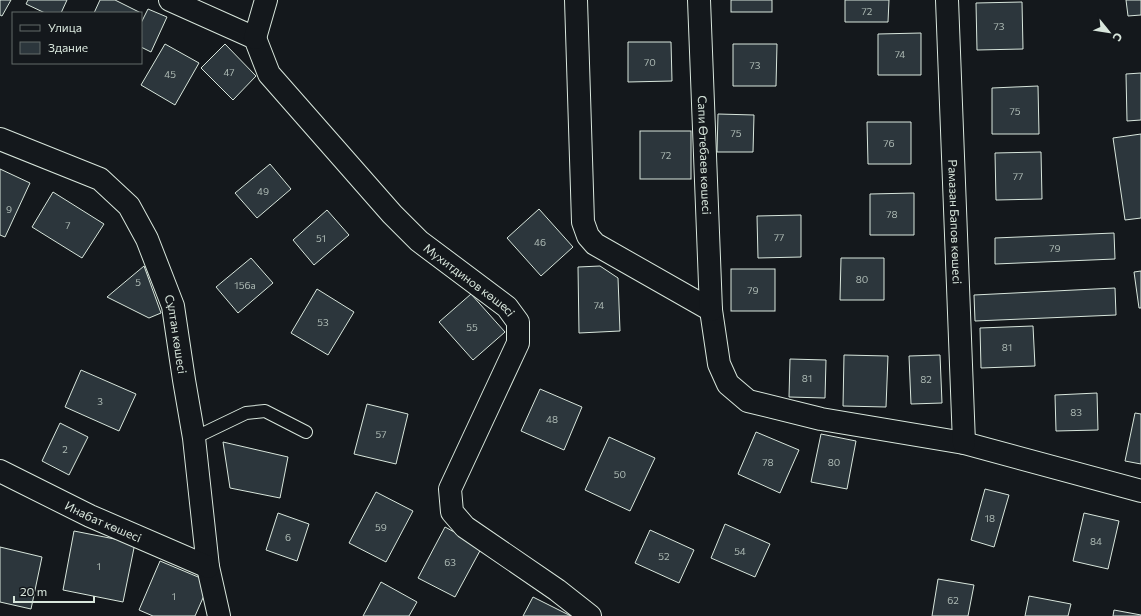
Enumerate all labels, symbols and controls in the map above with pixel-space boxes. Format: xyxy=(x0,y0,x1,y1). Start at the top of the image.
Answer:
house number: 72 xyxy=(862,5,873,17)
legend xyxy=(12,12,142,64)
north arrow xyxy=(1089,12,1129,52)
text: Улица xyxy=(48,20,82,34)
house number: 73 xyxy=(994,20,1005,32)
text: С xyxy=(1110,31,1126,44)
text: Здание xyxy=(48,40,88,54)
house number: 74 xyxy=(895,48,905,60)
house number: 70 xyxy=(644,56,656,68)
house number: 73 xyxy=(750,59,761,71)
house number: 47 xyxy=(223,66,235,78)
house number: 45 xyxy=(164,68,176,80)
street label: Сапи Өтебаев көшесі xyxy=(696,95,714,215)
house number: 75 xyxy=(1010,105,1021,117)
house number: 75 xyxy=(731,127,742,139)
house number: 76 xyxy=(883,137,895,149)
house number: 72 xyxy=(661,149,672,161)
street label: Рамазан Бапов көшесі xyxy=(946,159,965,285)
house number: 77 xyxy=(1013,170,1023,182)
house number: 49 xyxy=(257,185,269,197)
house number: 9 xyxy=(6,203,12,215)
house number: 78 xyxy=(886,208,898,220)
house number: 7 xyxy=(65,219,71,231)
house number: 77 xyxy=(774,231,784,243)
house number: 51 xyxy=(316,232,326,244)
house number: 46 xyxy=(534,236,546,248)
street label: Мухитдинов көшесі xyxy=(421,240,518,319)
house number: 79 xyxy=(1049,242,1061,254)
house number: 80 xyxy=(856,273,868,285)
house number: 5 xyxy=(135,276,141,288)
house number: 156а xyxy=(234,279,256,291)
house number: 79 xyxy=(747,284,759,296)
street label: Сұлтан көшесі xyxy=(162,292,190,375)
house number: 74 xyxy=(594,299,604,311)
house number: 53 xyxy=(317,316,329,328)
house number: 55 xyxy=(466,321,478,333)
house number: 81 xyxy=(1002,341,1012,353)
house number: 81 xyxy=(802,372,812,384)
house number: 82 xyxy=(920,373,932,385)
house number: 3 xyxy=(97,395,103,407)
house number: 83 xyxy=(1070,406,1082,418)
house number: 48 xyxy=(546,413,558,425)
house number: 57 xyxy=(375,428,387,440)
house number: 2 xyxy=(62,443,68,455)
house number: 78 xyxy=(762,456,774,468)
house number: 80 xyxy=(828,456,840,468)
house number: 50 xyxy=(614,468,626,480)
street label: Инабат көшесі xyxy=(63,498,144,544)
house number: 18 xyxy=(985,512,995,524)
house number: 59 xyxy=(375,521,387,533)
house number: 6 xyxy=(285,531,291,543)
house number: 84 xyxy=(1090,535,1102,547)
house number: 54 xyxy=(734,545,746,557)
house number: 52 xyxy=(658,550,670,562)
house number: 63 xyxy=(444,556,456,568)
house number: 1 xyxy=(97,560,101,572)
scale bar xyxy=(14,578,94,604)
text: 20 m xyxy=(20,584,47,598)
house number: 1 xyxy=(172,590,176,602)
house number: 62 xyxy=(947,594,959,606)

